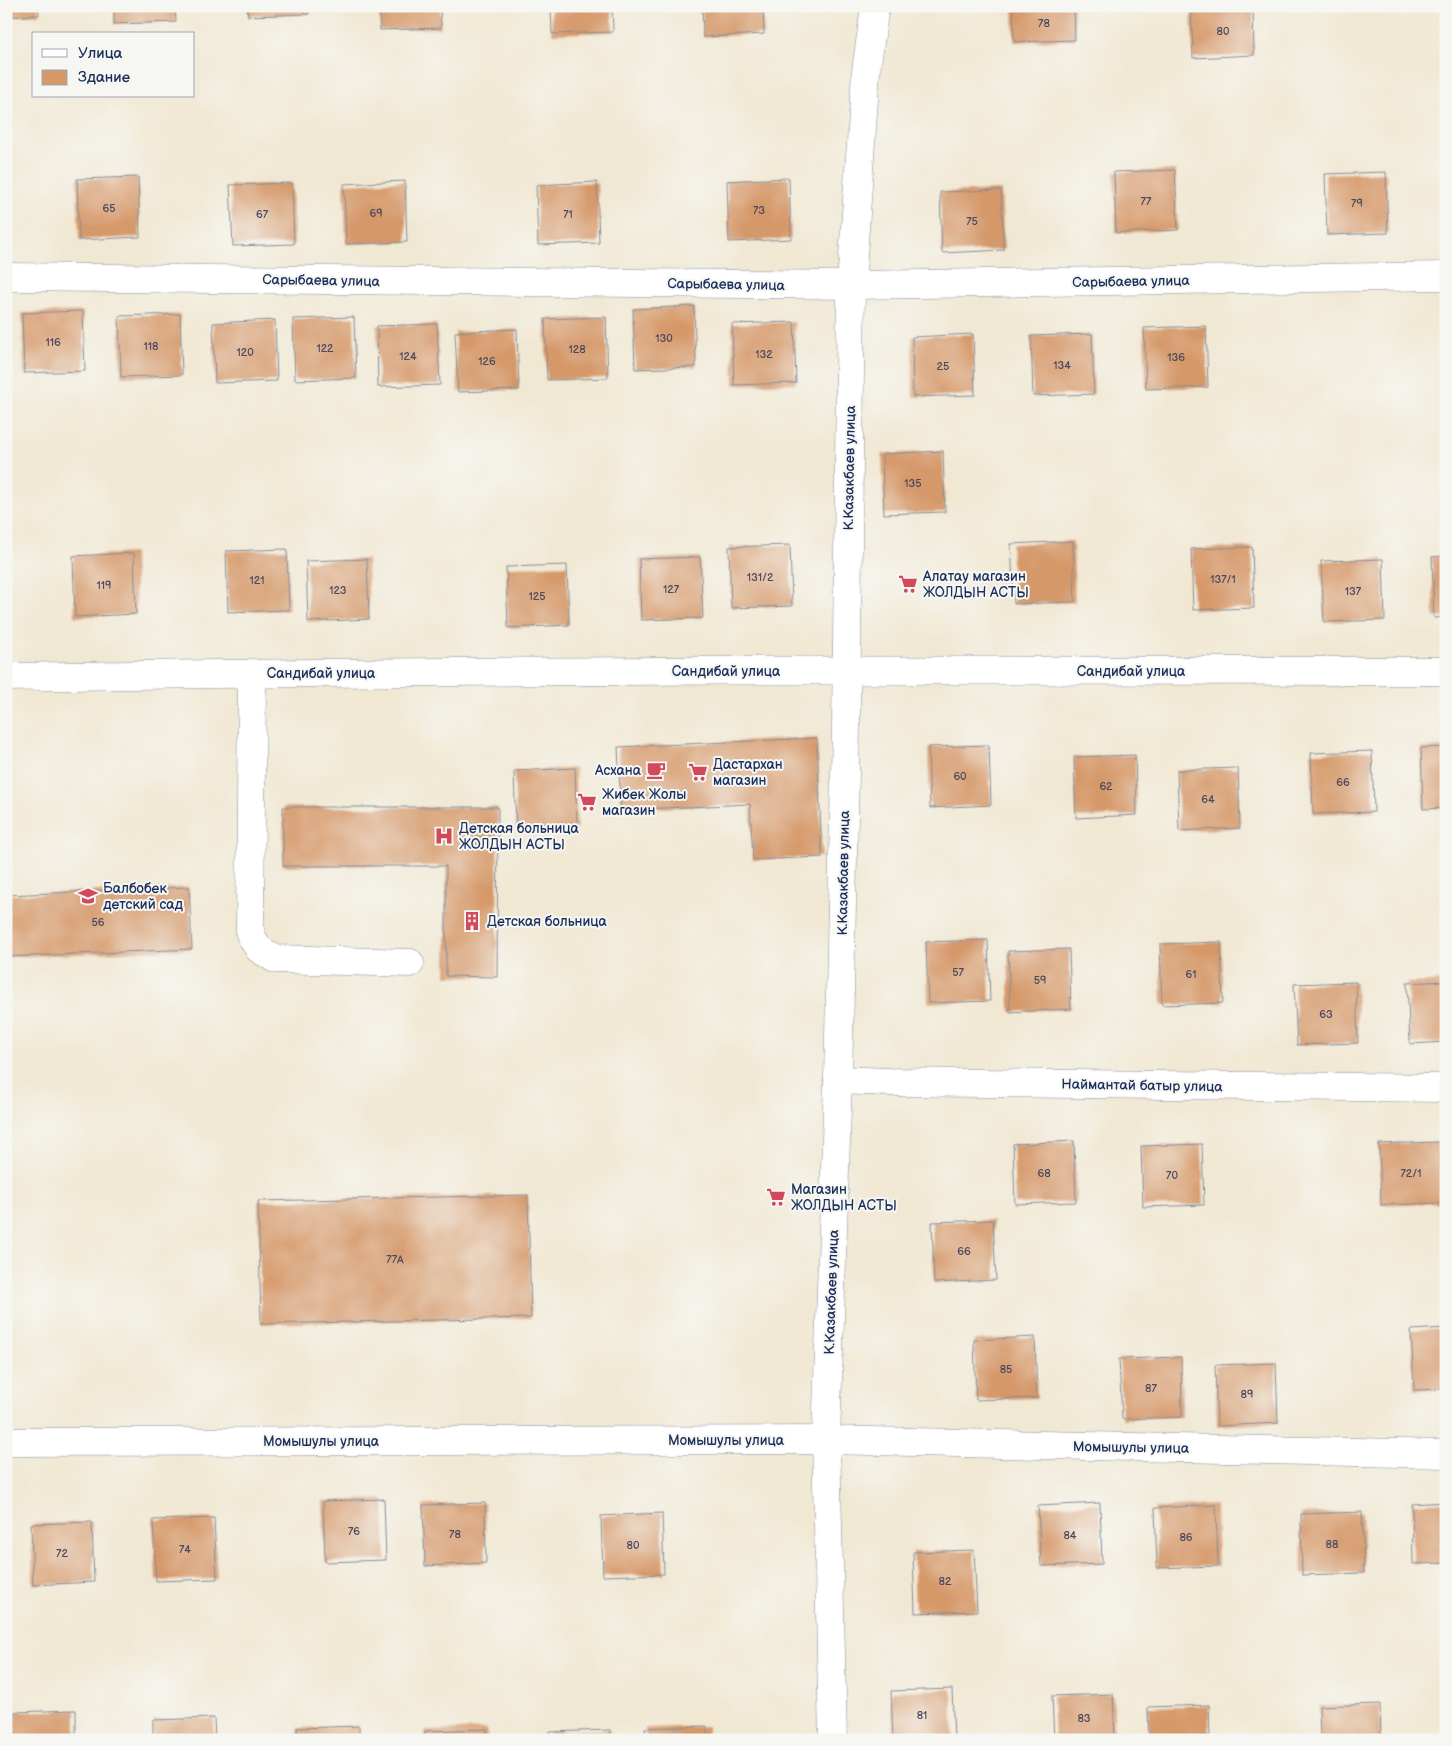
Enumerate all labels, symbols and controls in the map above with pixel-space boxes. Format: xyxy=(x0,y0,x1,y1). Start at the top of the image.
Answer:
house number: 78 xyxy=(1038,17,1050,30)
house number: 80 xyxy=(1217,25,1230,38)
legend xyxy=(32,32,195,98)
text: Улица xyxy=(78,44,123,63)
text: Здание xyxy=(78,68,130,87)
house number: 77 xyxy=(1141,195,1152,208)
house number: 79 xyxy=(1351,197,1363,210)
house number: 65 xyxy=(102,202,116,215)
house number: 73 xyxy=(753,204,765,217)
house number: 69 xyxy=(369,207,383,220)
house number: 67 xyxy=(256,208,269,221)
house number: 71 xyxy=(563,208,573,221)
house number: 75 xyxy=(966,215,978,228)
street label: Сарыбаева улица xyxy=(262,271,381,290)
street label: Сарыбаева улица xyxy=(1072,272,1191,291)
street label: Сарыбаева улица xyxy=(667,275,786,294)
house number: 130 xyxy=(655,332,673,345)
house number: 116 xyxy=(45,336,61,349)
house number: 118 xyxy=(144,340,158,353)
house number: 122 xyxy=(316,342,334,355)
house number: 128 xyxy=(568,343,586,356)
house number: 120 xyxy=(236,346,254,359)
house number: 132 xyxy=(755,348,773,361)
house number: 124 xyxy=(399,350,417,363)
house number: 136 xyxy=(1167,351,1185,364)
house number: 126 xyxy=(478,355,496,368)
house number: 134 xyxy=(1053,359,1071,372)
house number: 25 xyxy=(937,360,949,373)
street label: К.Казакбаев улица xyxy=(840,405,859,531)
house number: 135 xyxy=(904,477,922,490)
place label: Алатау магазин ЖОЛДЫН АСТЫ xyxy=(922,568,1029,601)
house number: 131/2 xyxy=(747,571,774,584)
supermarket icon: Алатау магазин ЖОЛДЫН АСТЫ xyxy=(897,573,919,595)
house number: 137/1 xyxy=(1210,573,1236,586)
house number: 121 xyxy=(250,574,264,587)
house number: 119 xyxy=(97,579,111,592)
house number: 127 xyxy=(663,583,680,596)
house number: 123 xyxy=(329,584,347,597)
house number: 137 xyxy=(1345,585,1362,598)
house number: 125 xyxy=(528,590,546,603)
street label: Сандибай улица xyxy=(672,663,781,680)
street label: Сандибай улица xyxy=(1077,663,1186,680)
street label: Сандибай улица xyxy=(267,665,376,682)
place label: Дастархан магазин xyxy=(713,756,783,789)
cafe icon: Асхана xyxy=(645,759,667,781)
supermarket icon: Дастархан магазин xyxy=(687,761,709,783)
place label: Асхана xyxy=(594,762,642,779)
house number: 60 xyxy=(953,770,967,783)
house number: 66 xyxy=(1336,776,1350,789)
house number: 62 xyxy=(1099,780,1113,793)
place label: Жибек Жолы магазин xyxy=(602,786,686,819)
supermarket icon: Жибек Жолы магазин xyxy=(576,791,598,813)
house number: 64 xyxy=(1201,793,1215,806)
street label: К.Казакбаев улица xyxy=(834,810,853,936)
place label: Детская больница ЖОЛДЫН АСТЫ xyxy=(459,820,580,853)
hospital icon: Детская больница ЖОЛДЫН АСТЫ xyxy=(433,825,455,847)
place label: Балбобек детский сад xyxy=(103,880,184,913)
school or university icon: Балбобек детский сад xyxy=(77,885,99,907)
building icon: Детская больница xyxy=(461,910,483,932)
place label: Детская больница xyxy=(487,913,608,930)
house number: 56 xyxy=(91,916,105,929)
house number: 57 xyxy=(952,966,964,979)
house number: 61 xyxy=(1186,968,1196,981)
house number: 59 xyxy=(1034,974,1046,987)
house number: 63 xyxy=(1319,1008,1333,1021)
street label: Наймантай батыр улица xyxy=(1061,1076,1223,1095)
house number: 68 xyxy=(1037,1167,1051,1180)
house number: 72/1 xyxy=(1400,1167,1422,1180)
house number: 70 xyxy=(1166,1169,1178,1182)
place label: Магазин ЖОЛДЫН АСТЫ xyxy=(791,1181,897,1214)
supermarket icon: Магазин ЖОЛДЫН АСТЫ xyxy=(765,1186,787,1208)
street label: К.Казакбаев улица xyxy=(821,1228,842,1355)
house number: 66 xyxy=(957,1245,971,1258)
house number: 77А xyxy=(386,1253,404,1266)
house number: 85 xyxy=(1000,1363,1012,1376)
house number: 87 xyxy=(1145,1382,1157,1395)
house number: 89 xyxy=(1241,1388,1253,1401)
street label: Момышулы улица xyxy=(668,1432,785,1449)
street label: Момышулы улица xyxy=(263,1433,380,1450)
street label: Момышулы улица xyxy=(1073,1438,1190,1457)
house number: 76 xyxy=(348,1525,360,1538)
house number: 78 xyxy=(449,1528,461,1541)
house number: 84 xyxy=(1063,1529,1077,1542)
house number: 86 xyxy=(1179,1531,1193,1544)
house number: 88 xyxy=(1326,1538,1338,1551)
house number: 80 xyxy=(627,1539,640,1552)
house number: 74 xyxy=(179,1543,191,1556)
house number: 72 xyxy=(56,1547,68,1560)
house number: 82 xyxy=(939,1575,952,1588)
house number: 81 xyxy=(917,1709,927,1722)
house number: 83 xyxy=(1077,1712,1091,1725)

